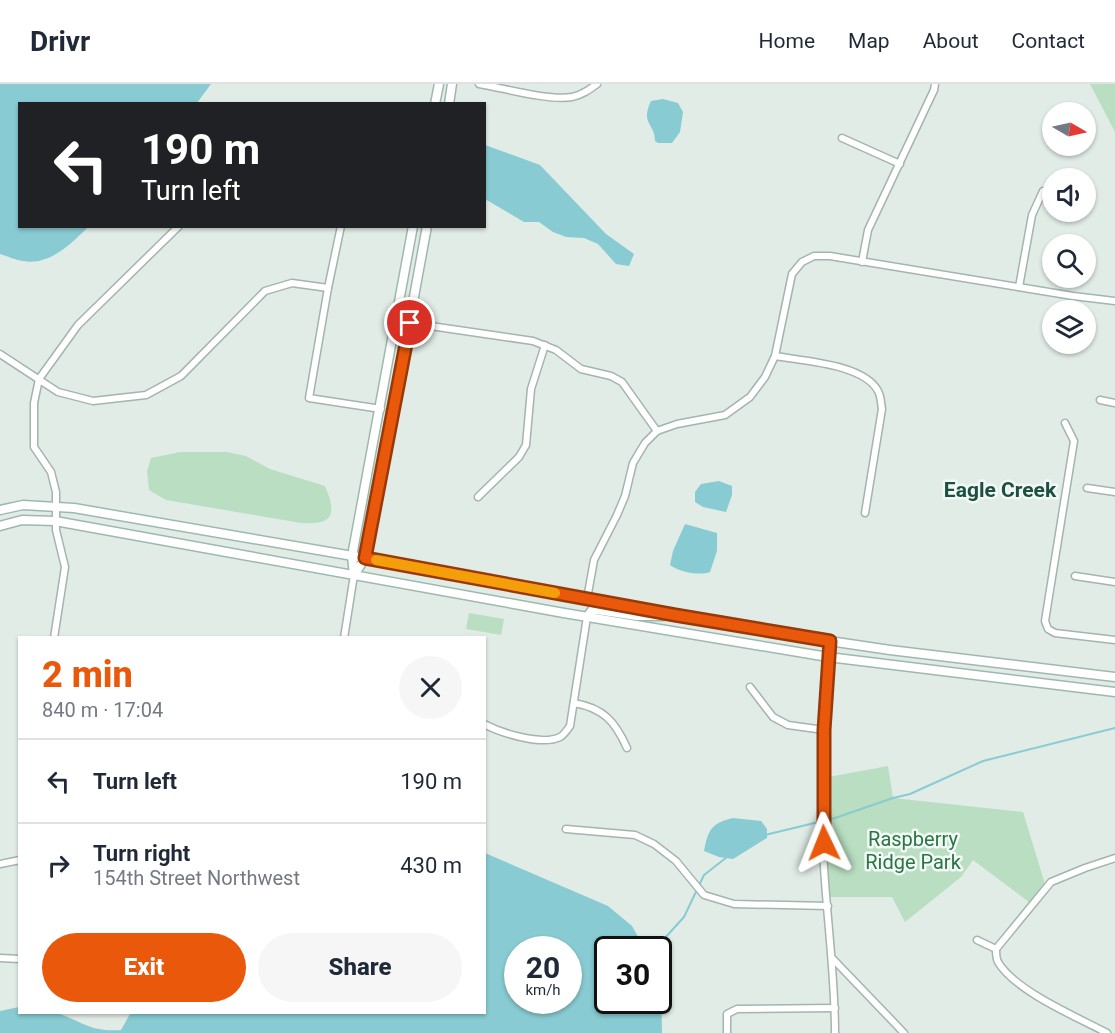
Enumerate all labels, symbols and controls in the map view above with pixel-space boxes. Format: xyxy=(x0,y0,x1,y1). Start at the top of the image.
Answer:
text: Drivr xyxy=(30,25,90,58)
text: Home xyxy=(759,29,815,53)
text: Map xyxy=(848,29,890,53)
text: About xyxy=(923,29,979,53)
text: Contact xyxy=(1012,29,1085,53)
north arrow xyxy=(1042,102,1096,156)
map controls xyxy=(1042,102,1096,354)
text: 190 m xyxy=(141,125,260,174)
icon: left xyxy=(42,126,120,204)
button: sound xyxy=(1042,168,1096,222)
text: Turn left xyxy=(141,175,241,207)
button: search xyxy=(1042,234,1096,288)
pin xyxy=(384,297,435,348)
button: layers xyxy=(1042,300,1096,354)
icon: arrive xyxy=(393,306,426,339)
district label: Eagle Creek xyxy=(944,478,1057,502)
text: 2 min xyxy=(42,654,133,696)
button: close xyxy=(399,656,462,719)
text: 840 m · 17:04 xyxy=(42,698,163,722)
icon: left xyxy=(42,765,75,798)
text: Turn left xyxy=(93,769,177,794)
text: 190 m xyxy=(400,769,462,794)
position arrow xyxy=(792,811,856,875)
park label: Raspberry Ridge Park xyxy=(865,827,962,874)
text: Turn right xyxy=(93,841,190,866)
icon: right xyxy=(42,849,75,882)
text: 430 m xyxy=(400,853,462,878)
text: 154th Street Northwest xyxy=(93,866,300,890)
button: Exit xyxy=(42,933,246,1002)
button: Share xyxy=(258,933,462,1002)
speed limit sign: 30 xyxy=(594,936,672,1014)
text: 20 xyxy=(526,950,560,985)
text: km/h xyxy=(525,981,561,999)

